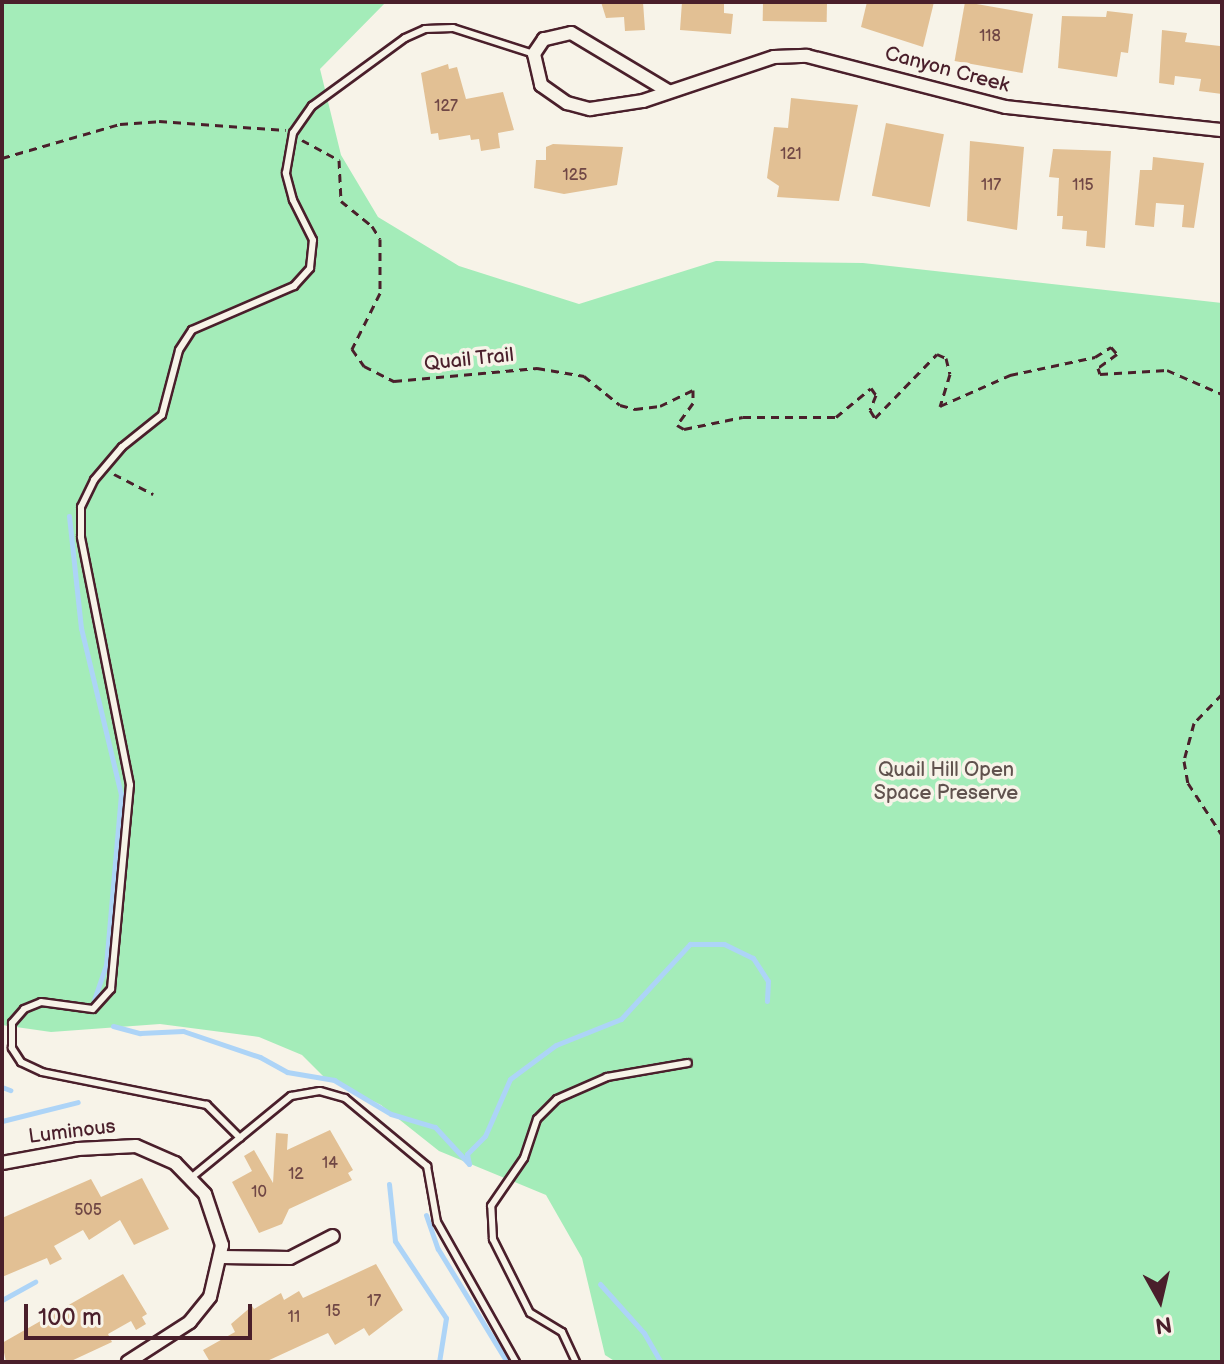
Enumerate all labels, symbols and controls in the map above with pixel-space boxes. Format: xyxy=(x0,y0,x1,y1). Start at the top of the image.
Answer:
house number: 118 xyxy=(979,27,1001,47)
street label: Canyon Creek xyxy=(882,42,1012,98)
house number: 127 xyxy=(434,97,458,117)
house number: 121 xyxy=(780,145,802,165)
house number: 125 xyxy=(563,166,587,186)
house number: 117 xyxy=(981,176,1001,196)
house number: 115 xyxy=(1072,176,1094,196)
street label: Quail Trail xyxy=(423,343,515,377)
park label: Quail Hill Open Space Preserve xyxy=(874,758,1018,805)
street label: Luminous xyxy=(27,1115,117,1149)
house number: 14 xyxy=(322,1154,338,1174)
house number: 12 xyxy=(288,1165,304,1185)
house number: 10 xyxy=(251,1183,267,1203)
house number: 505 xyxy=(74,1201,102,1221)
north arrow xyxy=(1120,1260,1200,1340)
scale bar xyxy=(28,1288,256,1338)
house number: 17 xyxy=(367,1292,381,1312)
house number: 15 xyxy=(325,1302,341,1322)
text: 100 m xyxy=(38,1303,102,1332)
house number: 11 xyxy=(288,1308,300,1328)
text: N xyxy=(1153,1310,1173,1339)

